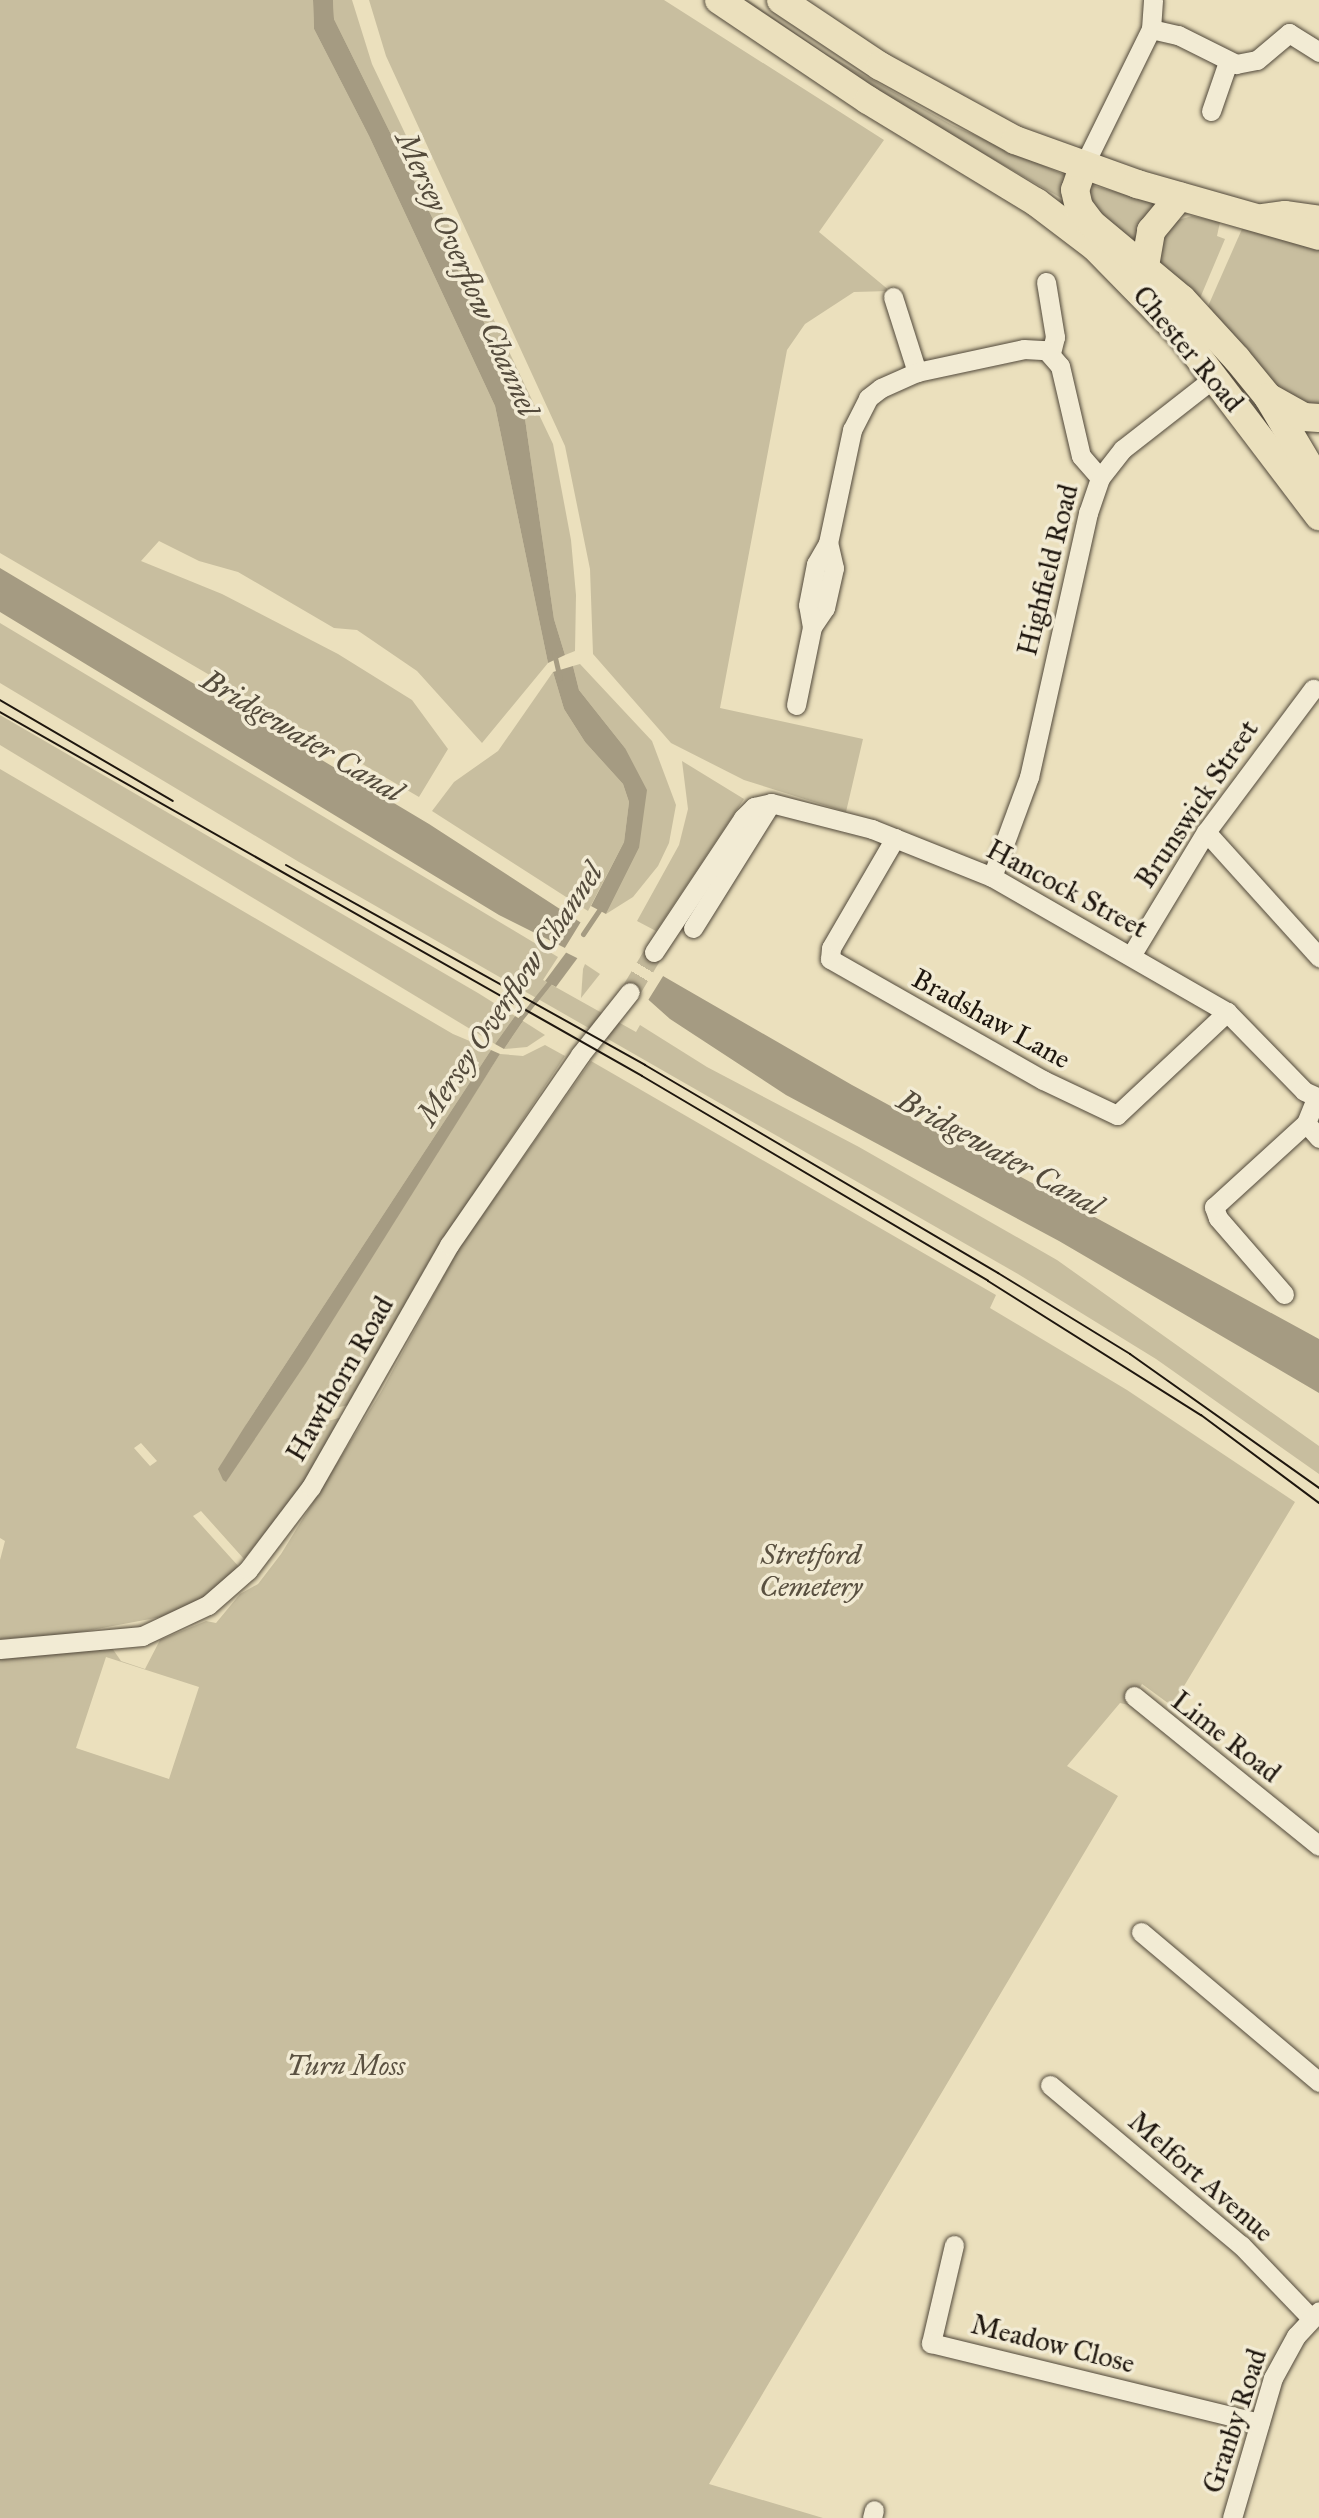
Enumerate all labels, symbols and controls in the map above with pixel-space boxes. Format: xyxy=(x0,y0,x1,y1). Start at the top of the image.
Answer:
water label: Mersey Overflow Channel xyxy=(388,126,546,422)
street label: Chester Road xyxy=(1126,279,1250,419)
street label: Highfield Road xyxy=(1010,481,1086,659)
water label: Bridgewater Canal xyxy=(195,662,409,810)
street label: Brunswick Street xyxy=(1128,714,1266,894)
street label: Hancock Street xyxy=(981,832,1153,946)
water label: Mersey Overflow Channel xyxy=(409,856,611,1132)
street label: Bradshaw Lane xyxy=(906,962,1076,1076)
water label: Bridgewater Canal xyxy=(891,1082,1109,1224)
street label: Hawthorn Road xyxy=(279,1290,401,1468)
park label: Stretford Cemetery xyxy=(760,1538,862,1604)
street label: Lime Road xyxy=(1165,1684,1287,1790)
park label: Turn Moss xyxy=(287,2049,405,2083)
street label: Melfort Avenue xyxy=(1121,2105,1281,2249)
street label: Meadow Close xyxy=(968,2307,1138,2381)
street label: Granby Road xyxy=(1196,2345,1274,2497)

